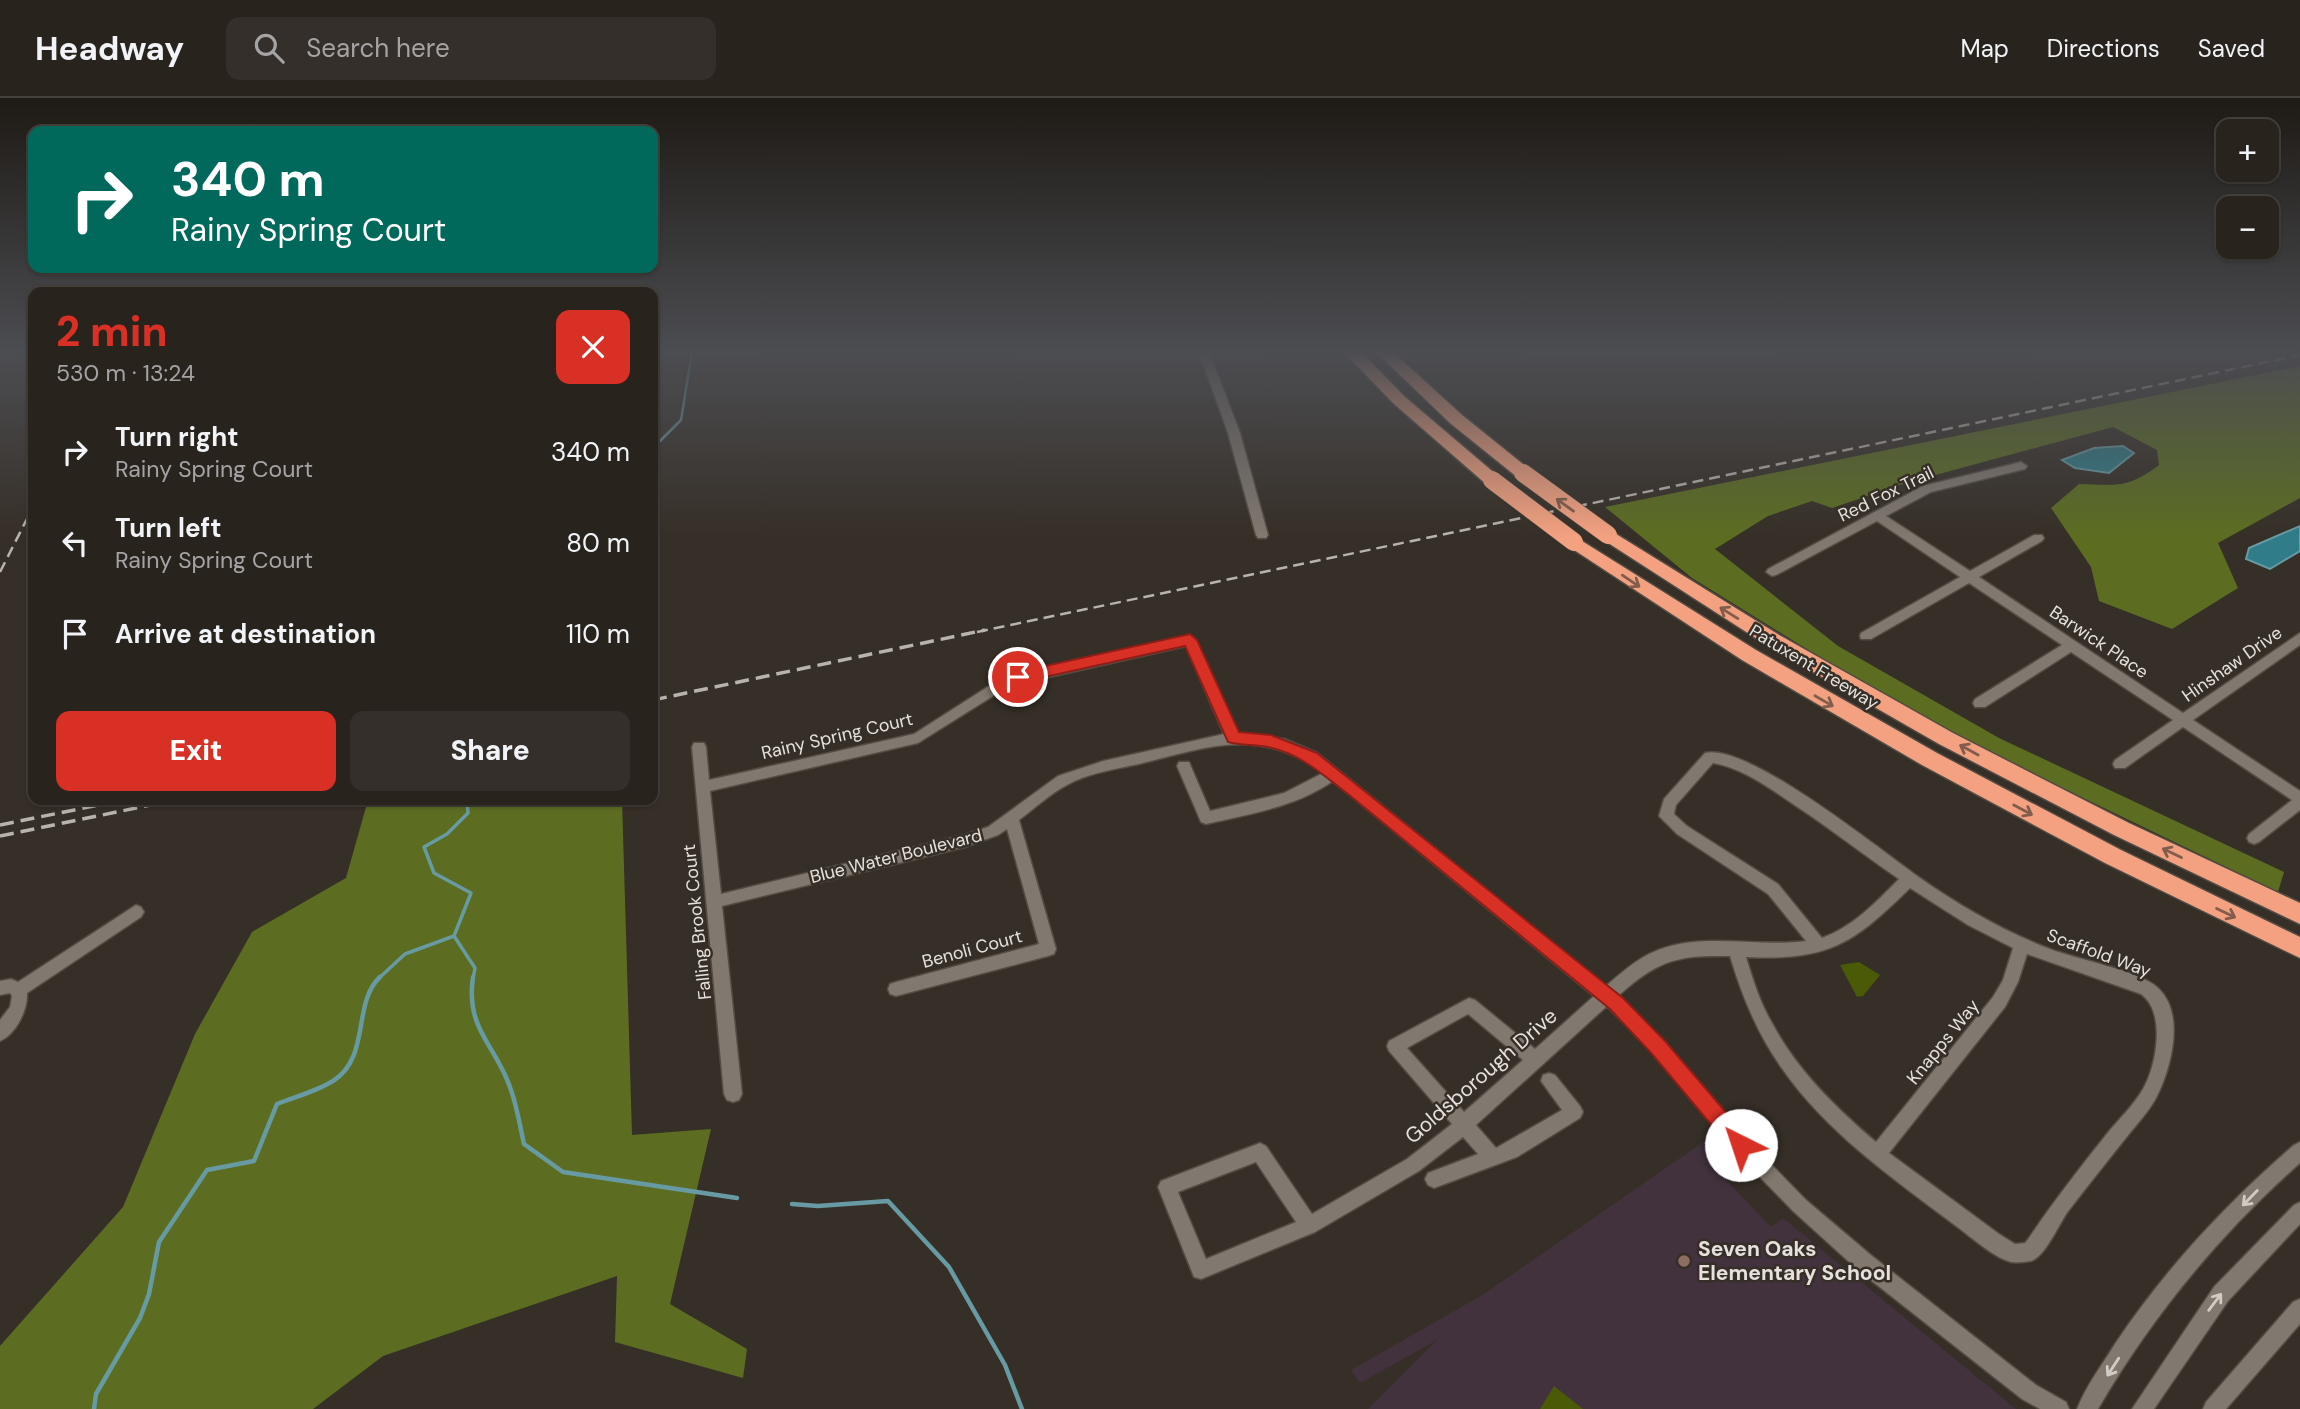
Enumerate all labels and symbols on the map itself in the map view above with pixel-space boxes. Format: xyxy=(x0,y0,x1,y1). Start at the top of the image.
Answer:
street label: Red Fox Trail xyxy=(1834,461,1938,527)
one-way arrow xyxy=(1557,497,1575,512)
one-way arrow xyxy=(1621,574,1640,588)
street label: Barwick Place xyxy=(2045,600,2153,684)
one-way arrow xyxy=(1720,606,1740,620)
street label: Patuxent Freeway xyxy=(1745,619,1883,715)
street label: Hinshaw Drive xyxy=(2177,621,2287,707)
pin xyxy=(988,647,1048,707)
one-way arrow xyxy=(1813,695,1834,708)
street label: Rainy Spring Court xyxy=(759,707,915,765)
one-way arrow xyxy=(1960,743,1980,757)
one-way arrow xyxy=(2012,804,2033,818)
street label: Blue Water Boulevard xyxy=(807,823,985,889)
street label: Falling Brook Court xyxy=(677,843,717,1001)
one-way arrow xyxy=(2162,846,2183,860)
one-way arrow xyxy=(2215,907,2236,920)
street label: Scaffold Way xyxy=(2044,923,2154,983)
street label: Benoli Court xyxy=(919,924,1025,974)
street label: Knapps Way xyxy=(1901,994,1985,1090)
street label: Goldsborough Drive xyxy=(1399,1002,1563,1150)
position arrow xyxy=(1704,1108,1778,1182)
one-way arrow xyxy=(2241,1189,2258,1206)
place label: Seven Oaks Elementary School xyxy=(1698,1235,1891,1287)
marker: Seven Oaks Elementary School xyxy=(1676,1253,1692,1269)
one-way arrow xyxy=(2208,1293,2223,1312)
one-way arrow xyxy=(2106,1356,2120,1376)

